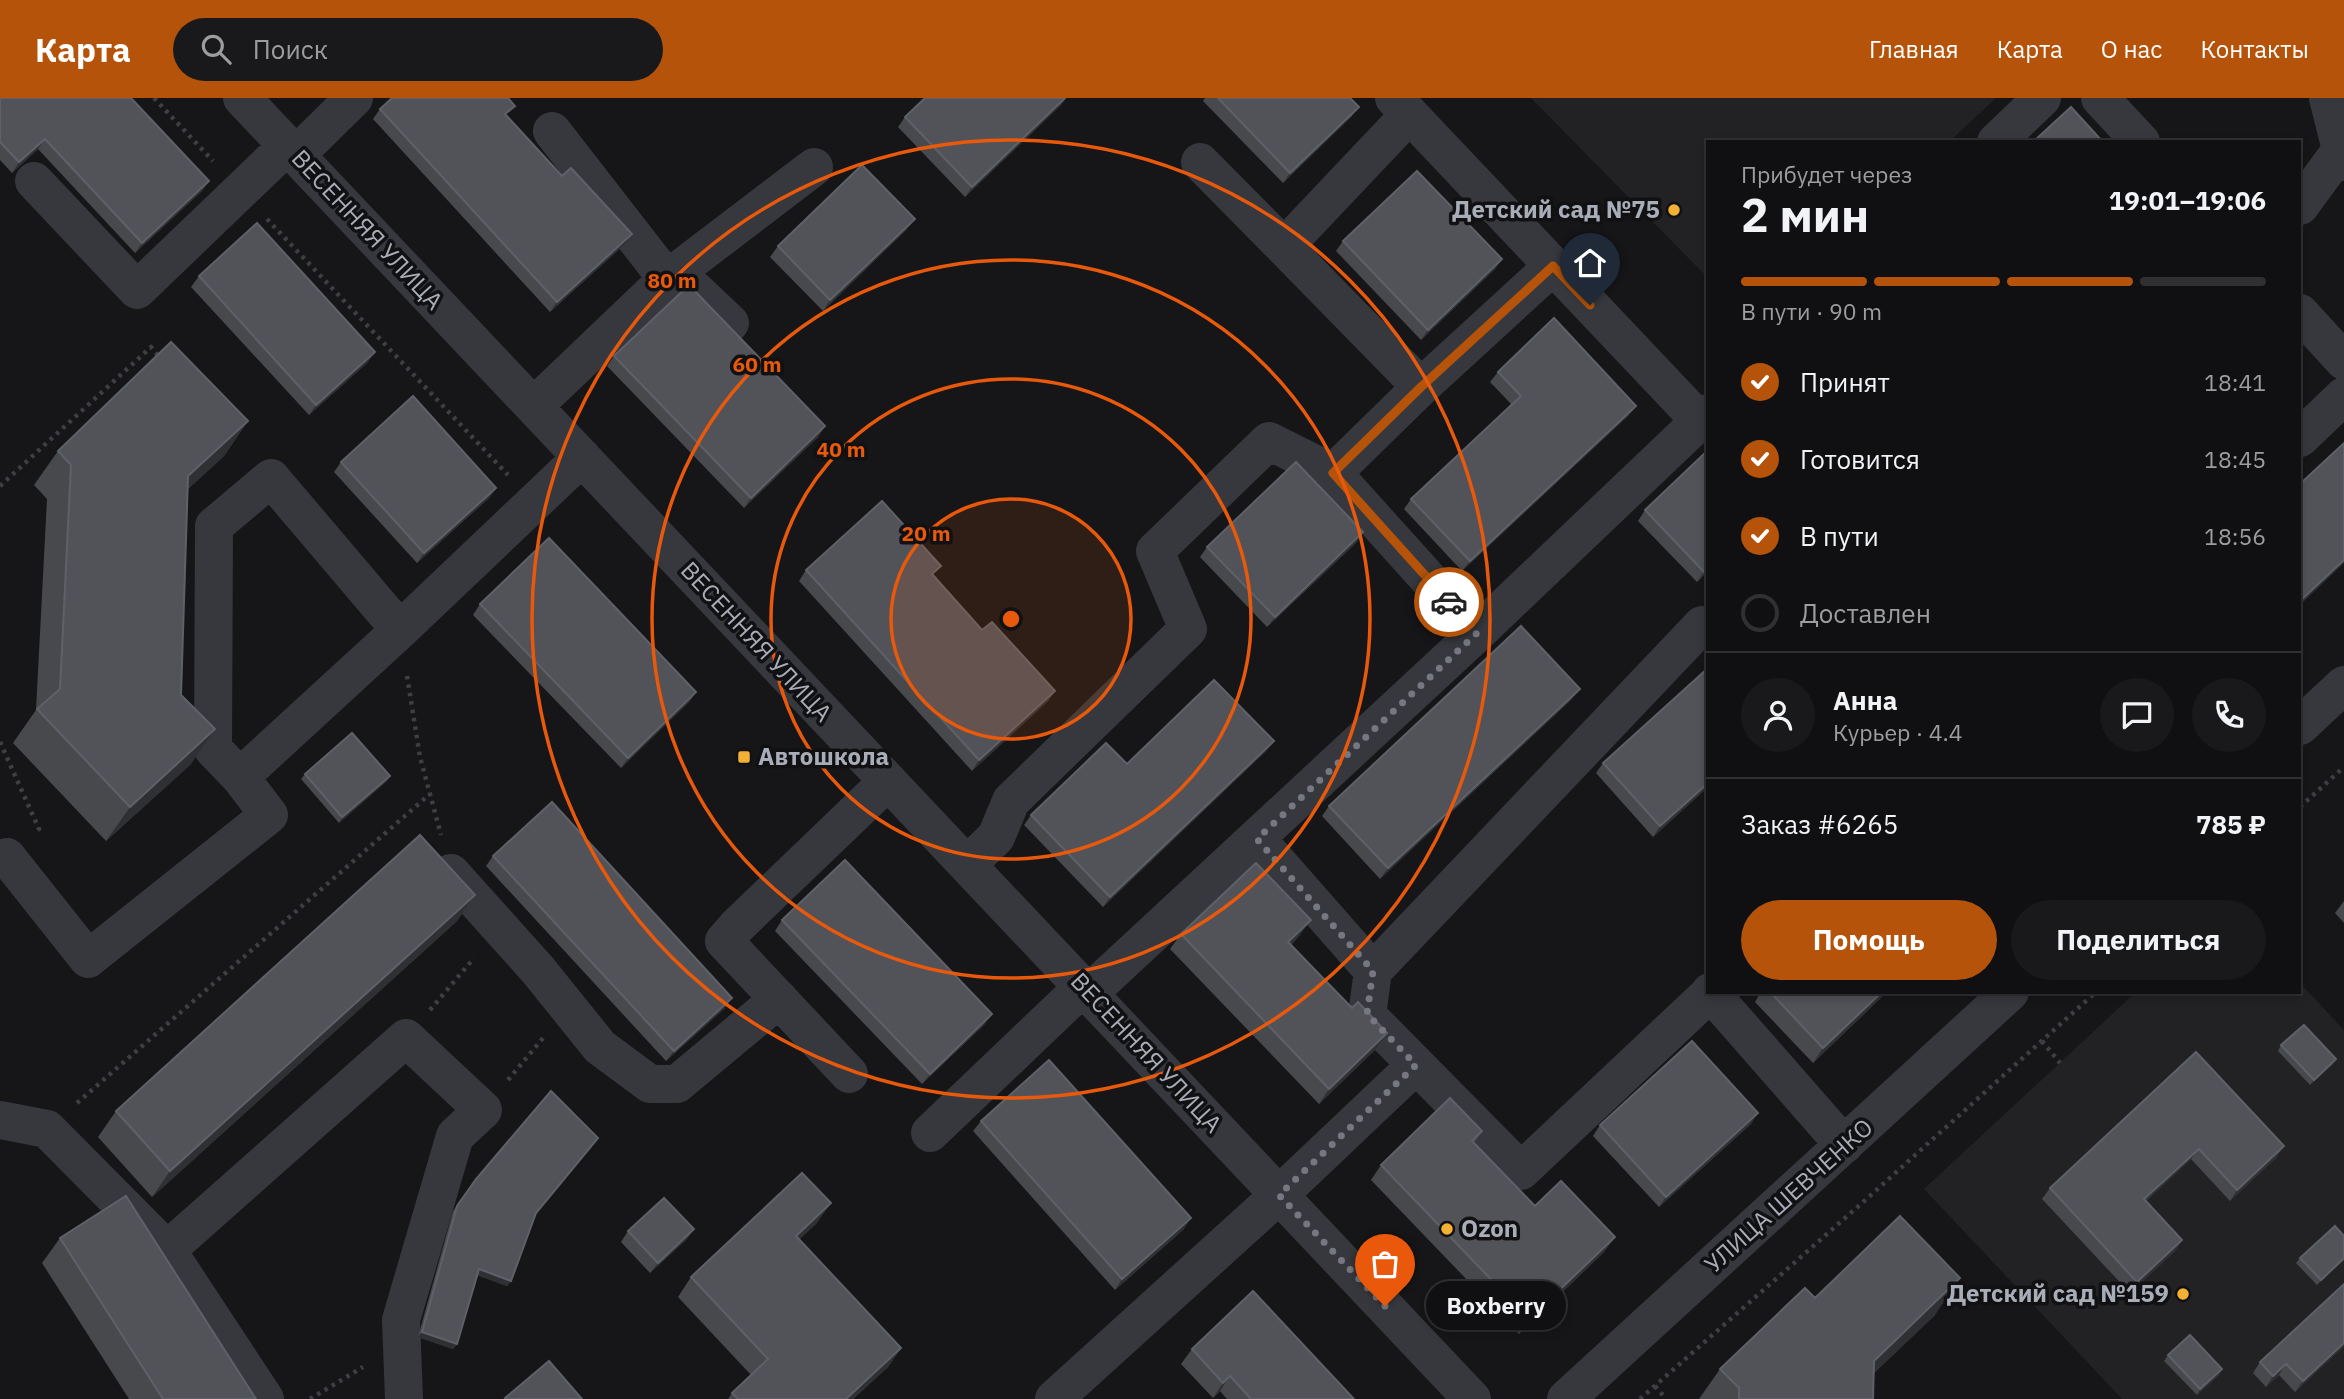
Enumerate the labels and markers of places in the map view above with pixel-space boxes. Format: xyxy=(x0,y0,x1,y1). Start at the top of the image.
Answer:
place label: Детский сад №75 xyxy=(1452,193,1660,225)
marker: Детский сад №75 xyxy=(1666,202,1682,218)
pin xyxy=(1560,233,1620,305)
centre of rings xyxy=(999,607,1023,631)
place label: Автошкола xyxy=(758,740,889,772)
marker: Автошкола xyxy=(736,749,752,765)
place label: Ozon xyxy=(1461,1212,1518,1244)
marker: Ozon xyxy=(1439,1221,1455,1237)
pin xyxy=(1355,1234,1415,1306)
place label: Детский сад №159 xyxy=(1947,1277,2169,1309)
callout: Boxberry xyxy=(1427,1282,1567,1330)
marker: Детский сад №159 xyxy=(2175,1286,2191,1302)

